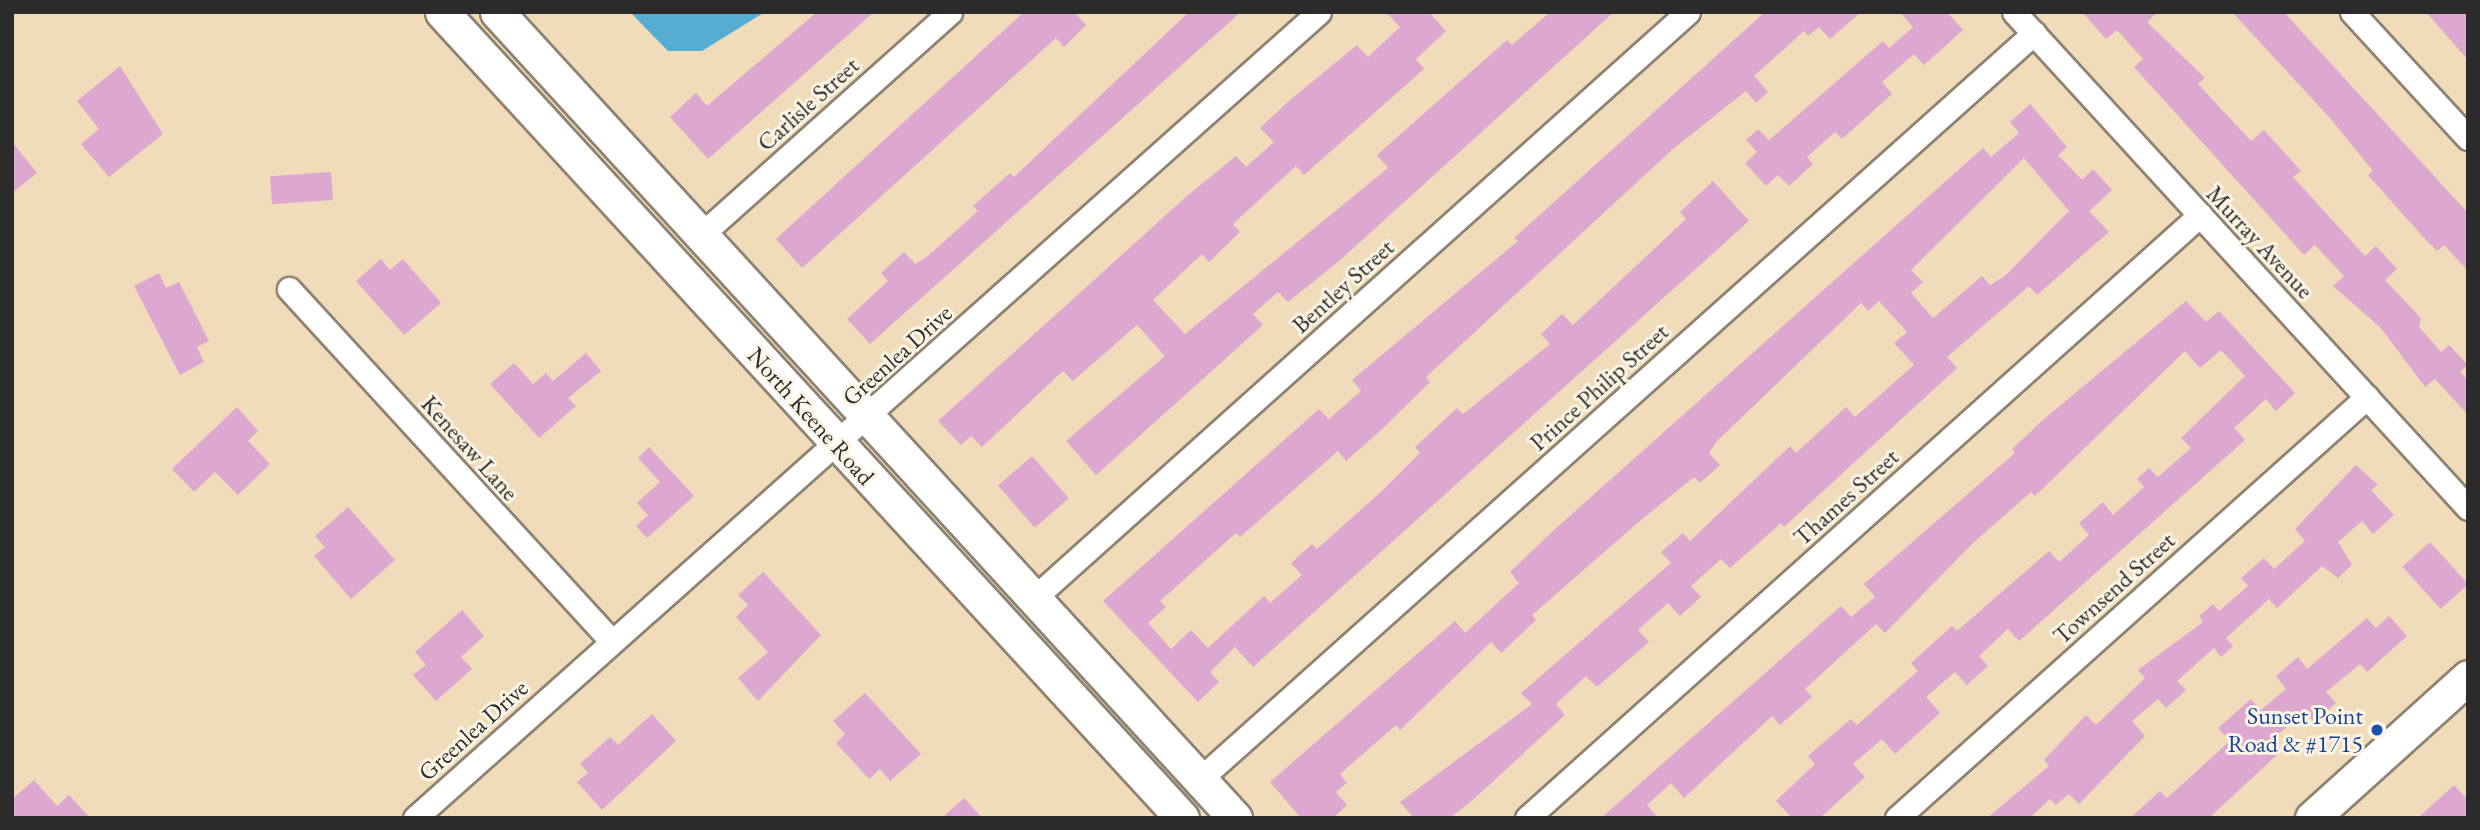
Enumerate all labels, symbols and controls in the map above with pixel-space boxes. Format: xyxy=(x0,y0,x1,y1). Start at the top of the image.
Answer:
street label: Carlisle Street xyxy=(751,51,865,157)
street label: Murray Avenue xyxy=(2200,180,2320,304)
street label: Bentley Street xyxy=(1286,233,1400,339)
street label: Greenlea Drive xyxy=(836,298,958,412)
street label: Prince Philip Street xyxy=(1524,317,1674,457)
street label: North Keene Road xyxy=(742,341,880,491)
street label: Kenesaw Lane xyxy=(415,390,525,506)
street label: Thames Street xyxy=(1788,442,1904,552)
street label: Townsend Street xyxy=(2047,526,2181,650)
street label: Greenlea Drive xyxy=(412,673,534,787)
place label: Sunset Point Road & #1715 xyxy=(2228,702,2363,758)
marker: Sunset Point Road & #1715 xyxy=(2369,722,2385,738)

